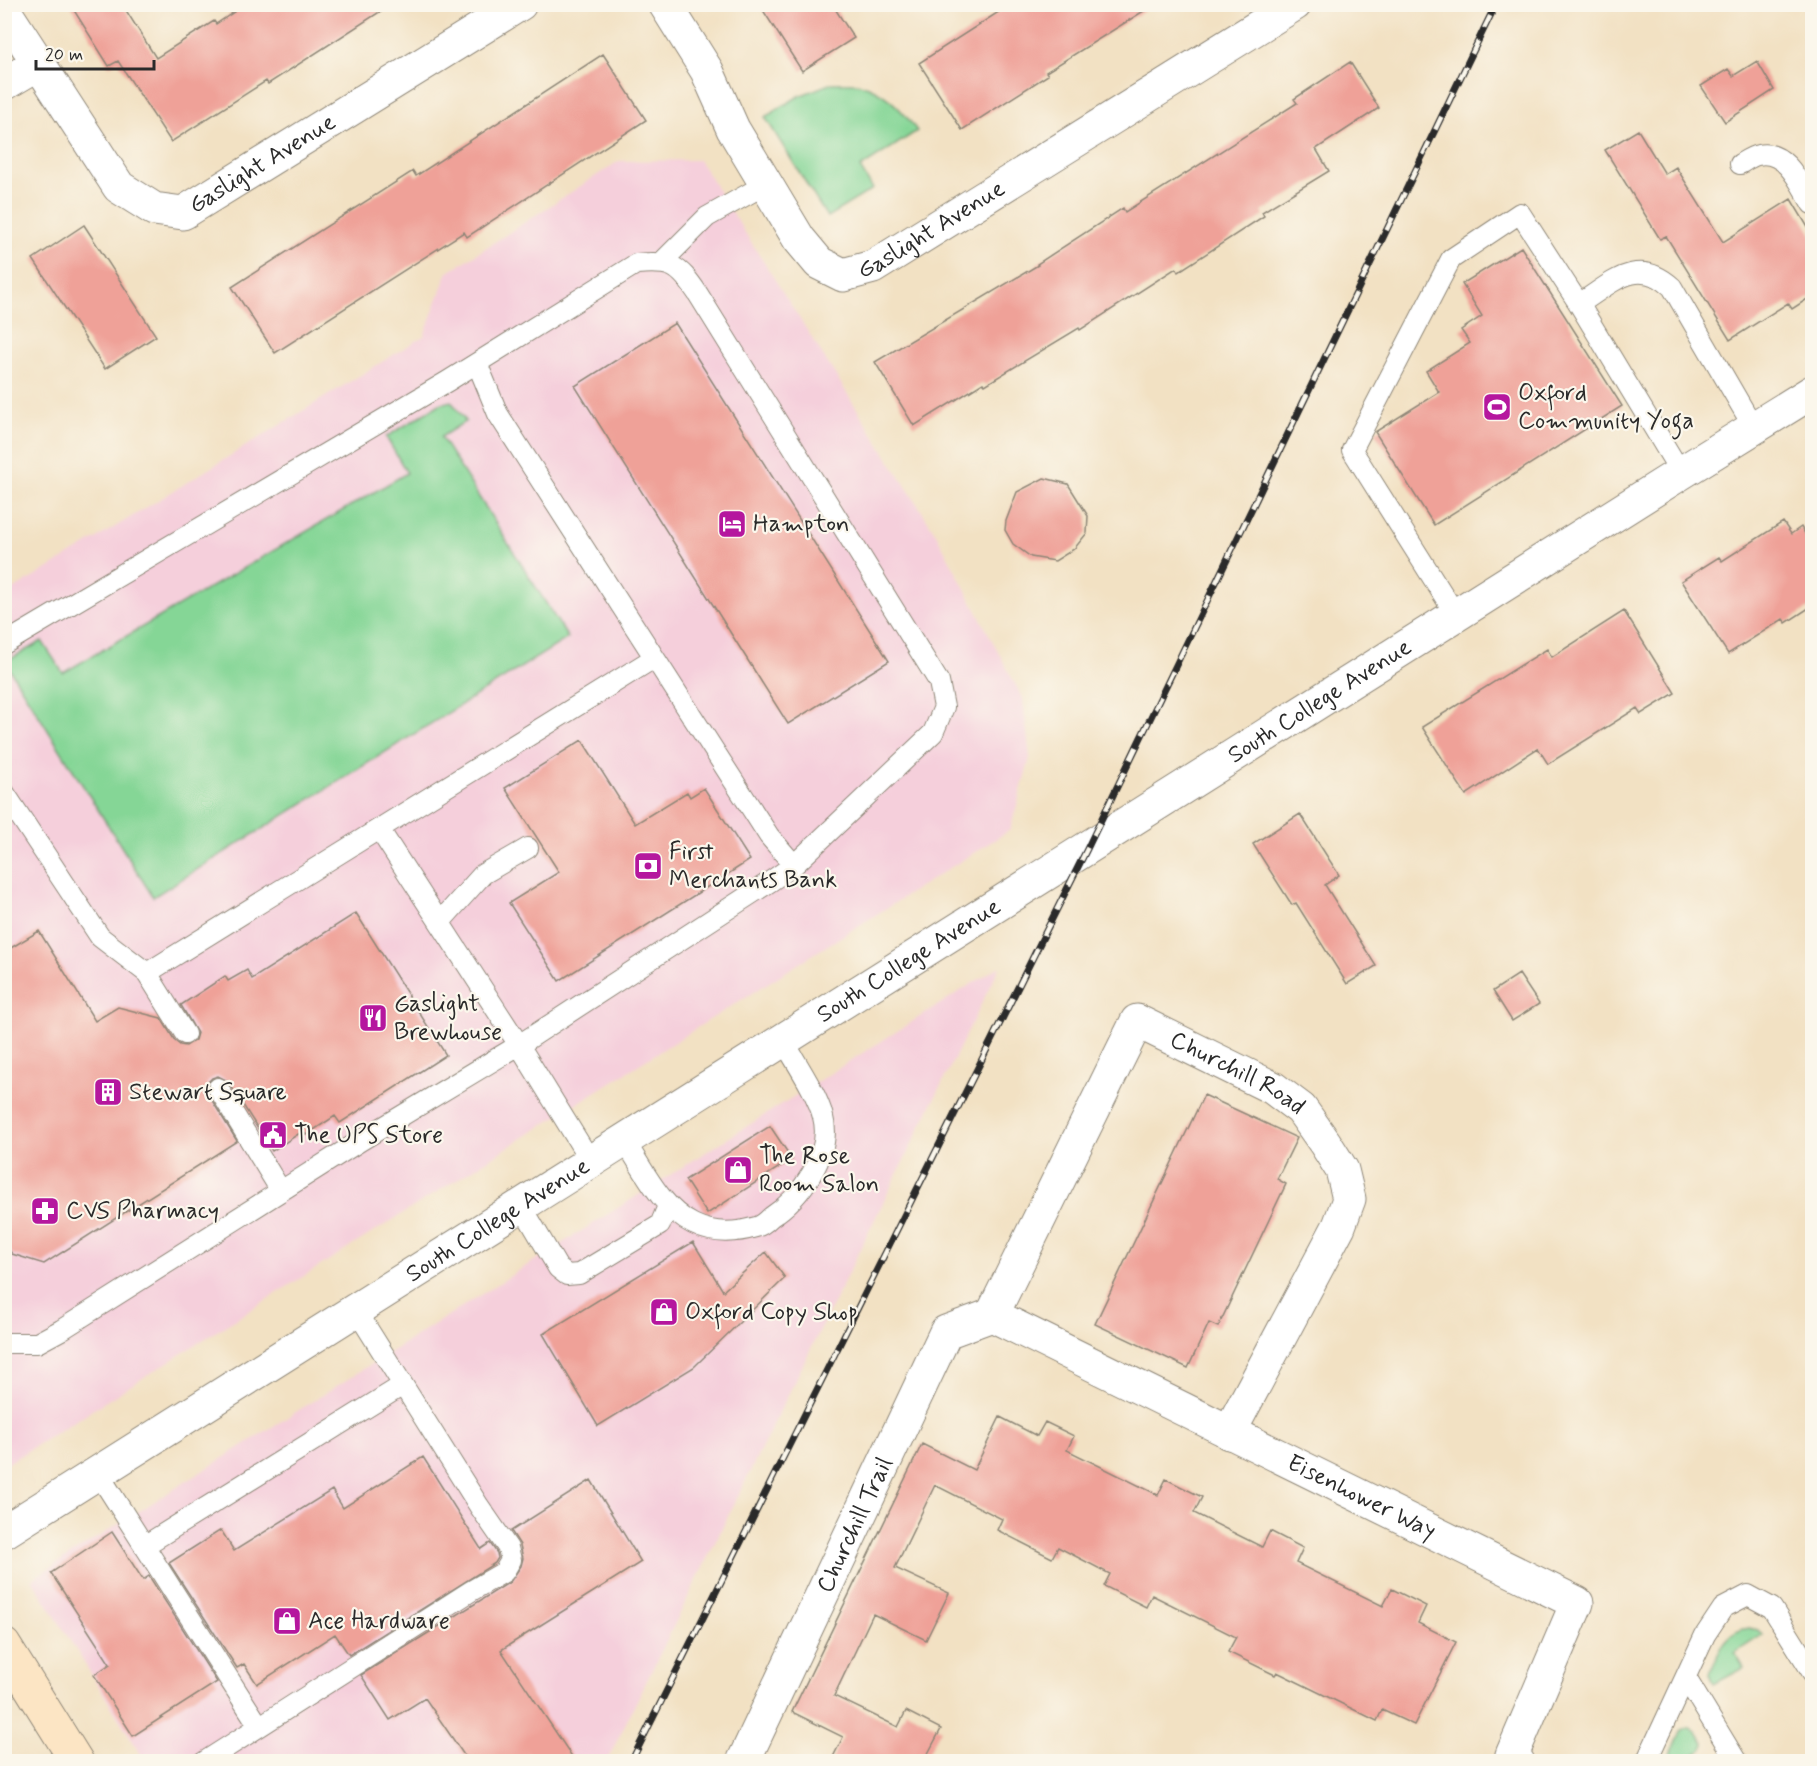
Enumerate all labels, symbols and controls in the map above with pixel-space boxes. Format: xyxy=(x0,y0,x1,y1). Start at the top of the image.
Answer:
scale bar xyxy=(36,33,154,71)
text: 20 m xyxy=(45,43,83,67)
street label: Gaslight Avenue xyxy=(183,106,342,221)
street label: Gaslight Avenue xyxy=(855,173,1011,286)
place label: Oxford Community Yoga xyxy=(1518,378,1694,440)
sports icon: Oxford Community Yoga xyxy=(1481,391,1513,423)
hotel icon: Hampton xyxy=(716,508,748,540)
place label: Hampton xyxy=(753,509,850,540)
street label: South College Avenue xyxy=(1222,631,1418,771)
place label: First Merchants Bank xyxy=(669,837,837,896)
bank icon: First Merchants Bank xyxy=(632,850,664,882)
street label: South College Avenue xyxy=(811,891,1007,1030)
place label: Gaslight Brewhouse xyxy=(394,989,502,1048)
restaurant icon: Gaslight Brewhouse xyxy=(357,1002,389,1034)
street label: Churchill Road xyxy=(1165,1024,1311,1122)
building icon: Stewart Square xyxy=(92,1076,124,1108)
place label: Stewart Square xyxy=(129,1077,287,1108)
public building icon: The UPS Store xyxy=(257,1119,289,1151)
place label: The UPS Store xyxy=(294,1120,443,1151)
place label: The Rose Room Salon xyxy=(759,1141,879,1200)
street label: South College Avenue xyxy=(400,1150,596,1290)
shop icon: The Rose Room Salon xyxy=(722,1154,754,1186)
pharmacy icon: CVS Pharmacy xyxy=(29,1195,61,1227)
place label: CVS Pharmacy xyxy=(66,1196,219,1227)
shop icon: Oxford Copy Shop xyxy=(648,1296,680,1328)
place label: Oxford Copy Shop xyxy=(685,1297,858,1330)
street label: Eisenhower Way xyxy=(1282,1447,1441,1547)
street label: Churchill Trail xyxy=(810,1452,900,1598)
shop icon: Ace Hardware xyxy=(271,1605,303,1637)
place label: Ace Hardware xyxy=(308,1606,450,1637)

